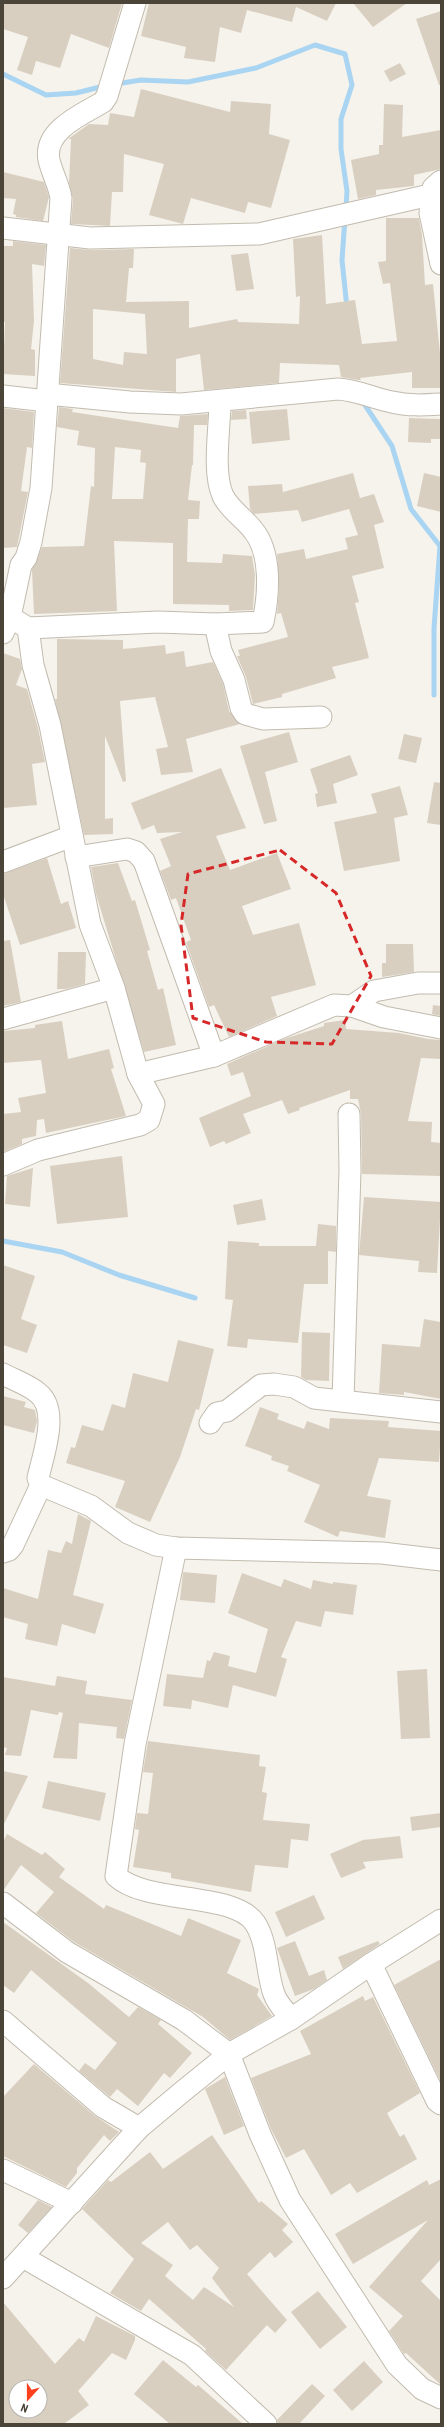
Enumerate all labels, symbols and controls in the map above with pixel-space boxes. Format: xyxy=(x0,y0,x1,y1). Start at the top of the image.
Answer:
north arrow xyxy=(8,2379,48,2419)
text: N xyxy=(19,2401,30,2415)

